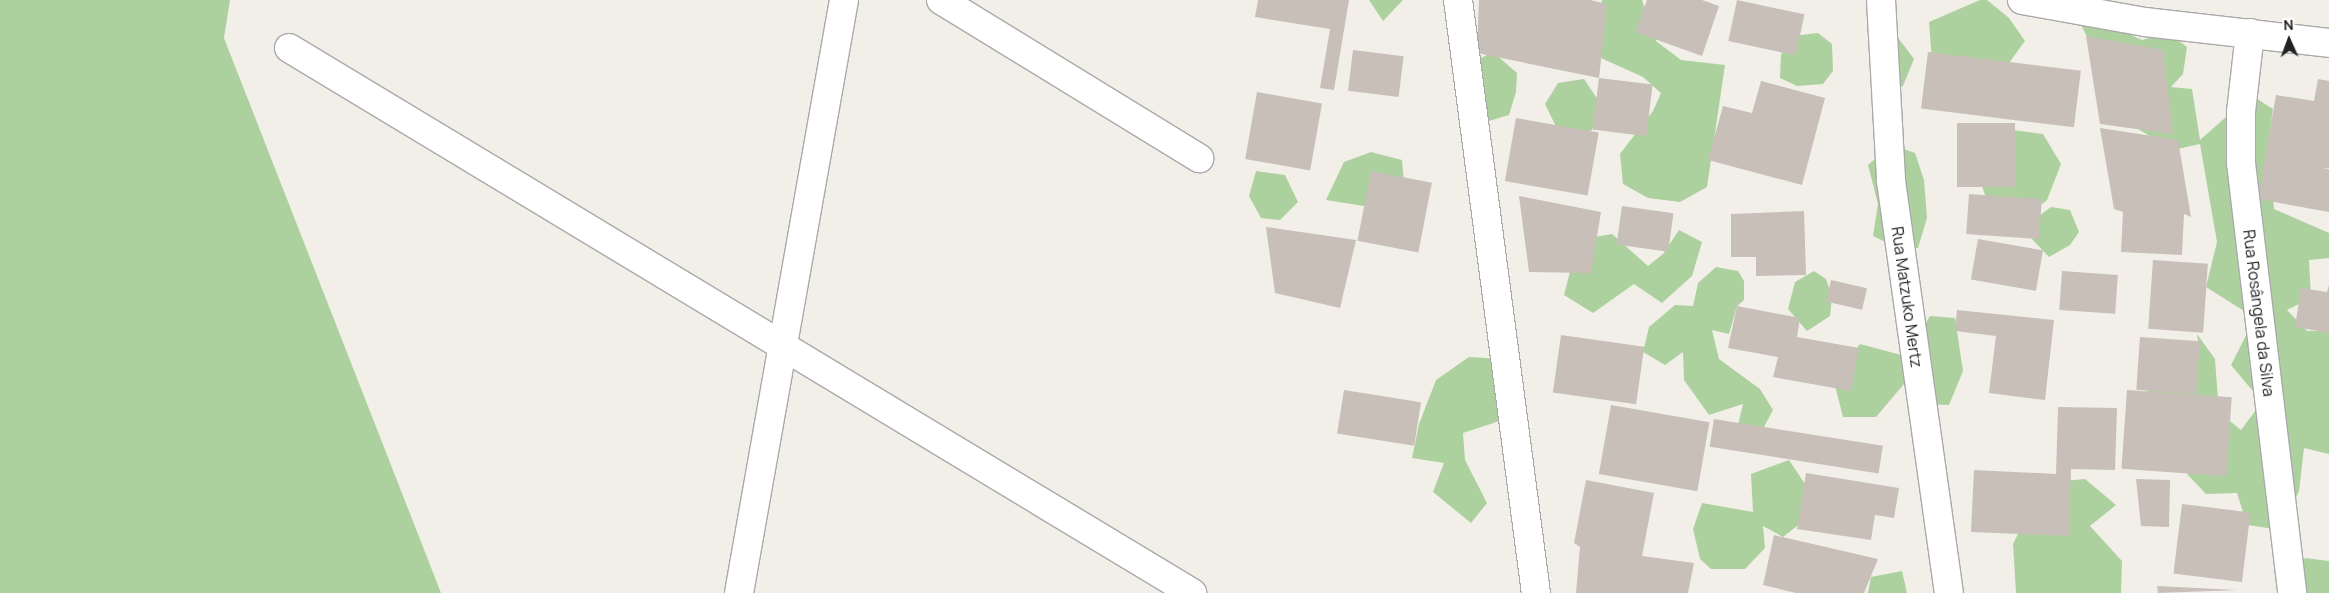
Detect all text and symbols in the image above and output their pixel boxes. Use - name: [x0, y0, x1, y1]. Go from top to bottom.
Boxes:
- north arrow: [2264, 15, 2314, 65]
- text: N: [2283, 15, 2294, 34]
- street label: Rua Matzuko Mertz: [1888, 225, 1926, 369]
- street label: Rua Rosângela da Silva: [2239, 228, 2279, 398]

